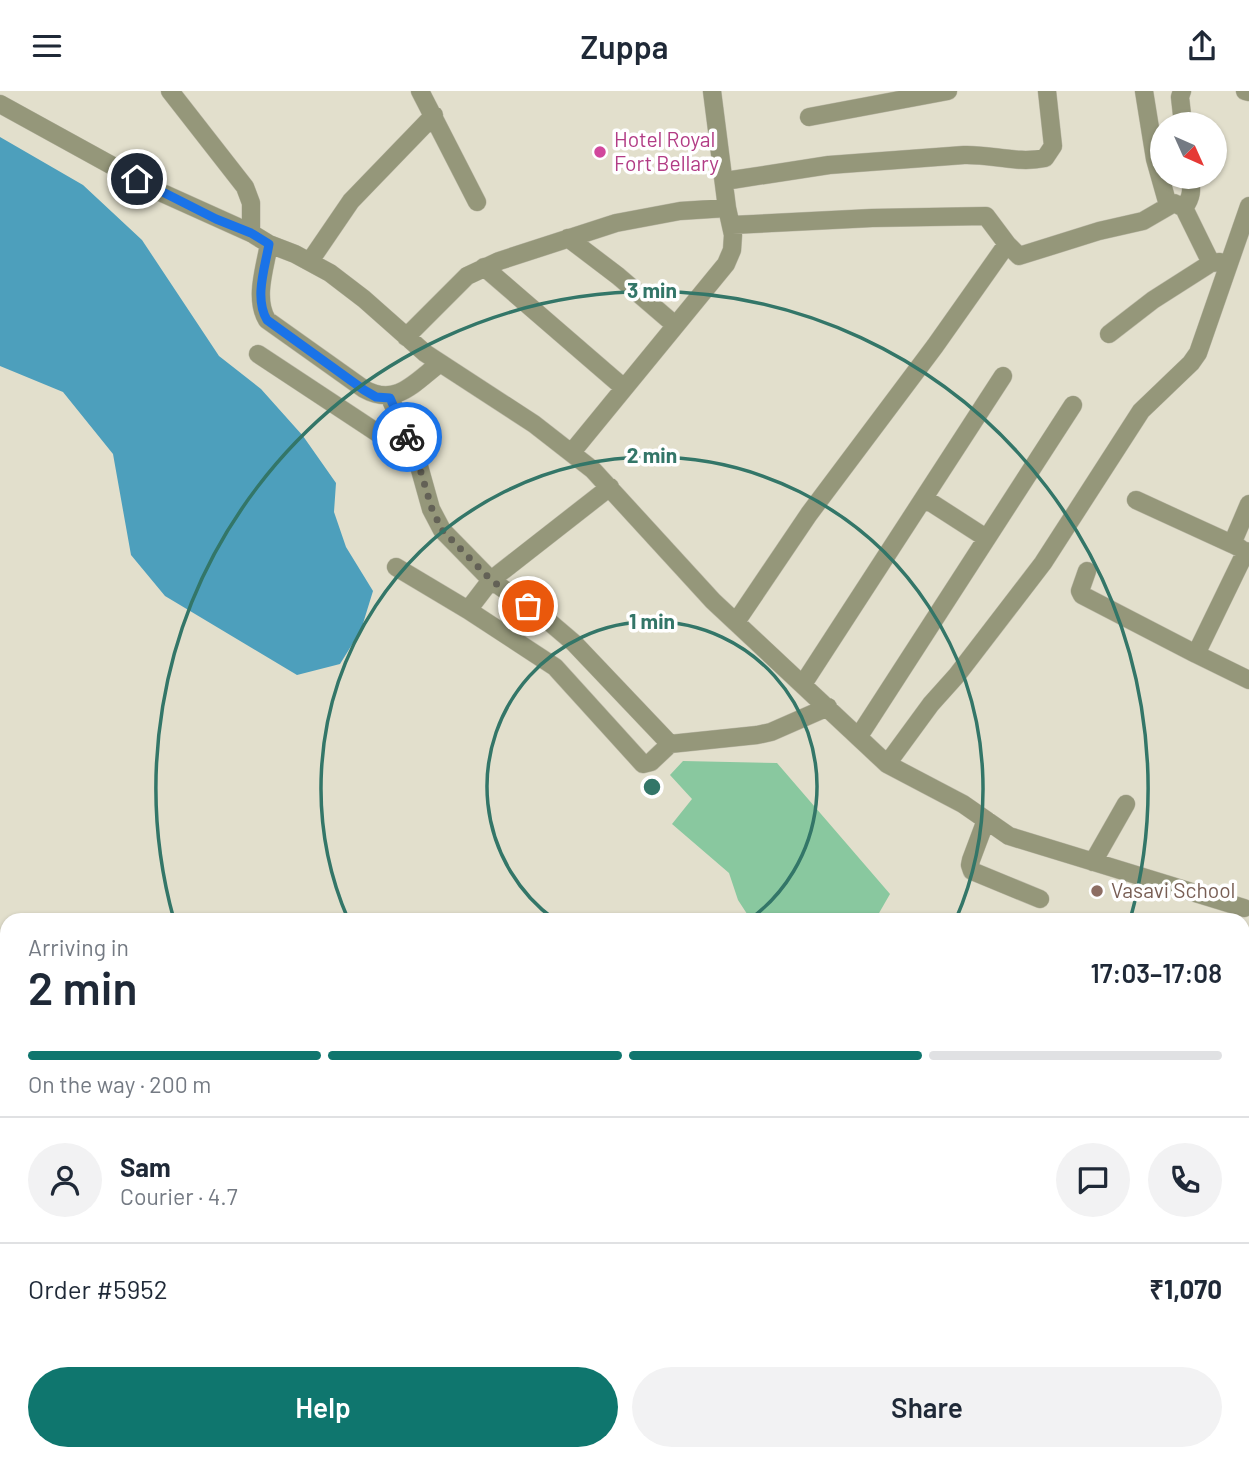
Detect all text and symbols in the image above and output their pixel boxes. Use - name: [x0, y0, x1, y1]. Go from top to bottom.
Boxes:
- icon: menu: [28, 27, 66, 65]
- text: Zuppa: [581, 27, 668, 65]
- icon: share: [1183, 27, 1221, 65]
- north arrow: [1150, 112, 1227, 189]
- map controls: [1150, 112, 1227, 189]
- place label: Hotel Royal Fort Bellary: [614, 126, 719, 175]
- marker: Hotel Royal Fort Bellary: [592, 144, 608, 160]
- pin: [107, 149, 167, 209]
- icon: home: [118, 160, 156, 198]
- text: 3 min: [627, 277, 677, 302]
- courier: [372, 402, 442, 472]
- icon: bike: [388, 418, 426, 456]
- text: 2 min: [627, 442, 677, 467]
- pin: [498, 576, 558, 636]
- icon: bag: [509, 587, 547, 625]
- text: 1 min: [629, 608, 675, 633]
- centre of rings: [640, 775, 664, 799]
- place label: Vasavi School: [1111, 877, 1235, 902]
- marker: Vasavi School: [1089, 883, 1105, 899]
- text: Arriving in: [28, 933, 129, 961]
- text: 17:03–17:08: [1090, 957, 1222, 988]
- text: 2 min: [28, 959, 137, 1014]
- text: On the way · 200 m: [28, 1070, 211, 1098]
- button: person: [28, 1143, 102, 1217]
- button: chat: [1056, 1143, 1130, 1217]
- button: phone: [1148, 1143, 1222, 1217]
- text: Sam: [120, 1151, 171, 1182]
- text: Courier · 4.7: [120, 1182, 238, 1210]
- text: Order #5952: [28, 1273, 168, 1304]
- text: ₹1,070: [1149, 1273, 1222, 1304]
- button: Help: [28, 1367, 618, 1447]
- button: Share: [632, 1367, 1222, 1447]

